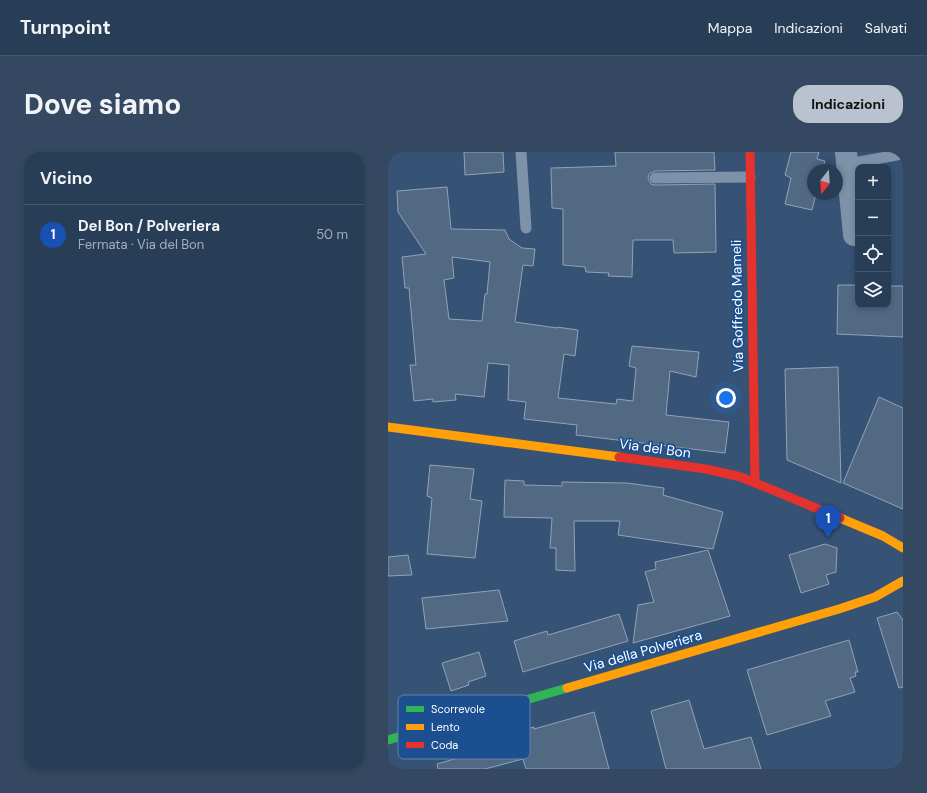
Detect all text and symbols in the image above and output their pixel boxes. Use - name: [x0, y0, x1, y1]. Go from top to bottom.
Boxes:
- text: Turnpoint: [20, 15, 111, 40]
- text: Mappa: [708, 19, 752, 37]
- text: Indicazioni: [774, 19, 843, 37]
- text: Salvati: [865, 19, 907, 37]
- button: Indicazioni: [793, 85, 903, 123]
- text: Dove siamo: [24, 86, 181, 123]
- north arrow: [807, 164, 843, 200]
- map controls: [855, 164, 891, 308]
- button: +: [855, 164, 891, 200]
- text: Vicino: [40, 167, 93, 189]
- button: −: [855, 200, 891, 236]
- text: Del Bon / Polveriera: [78, 216, 220, 236]
- text: 1: [51, 226, 55, 243]
- text: 50 m: [316, 226, 348, 243]
- text: Fermata · Via del Bon: [78, 236, 204, 253]
- button: locate: [855, 236, 891, 272]
- street label: Via Goffredo Mameli: [727, 240, 747, 372]
- button: layers: [855, 272, 891, 308]
- your location: [716, 388, 736, 408]
- street label: Via del Bon: [618, 434, 692, 462]
- pin: 1: [815, 505, 841, 538]
- street label: Via della Polveriera: [582, 626, 704, 676]
- legend: [398, 695, 530, 759]
- text: Scorrevole: [431, 702, 485, 716]
- text: Lento: [431, 720, 460, 734]
- text: Coda: [431, 738, 458, 752]

